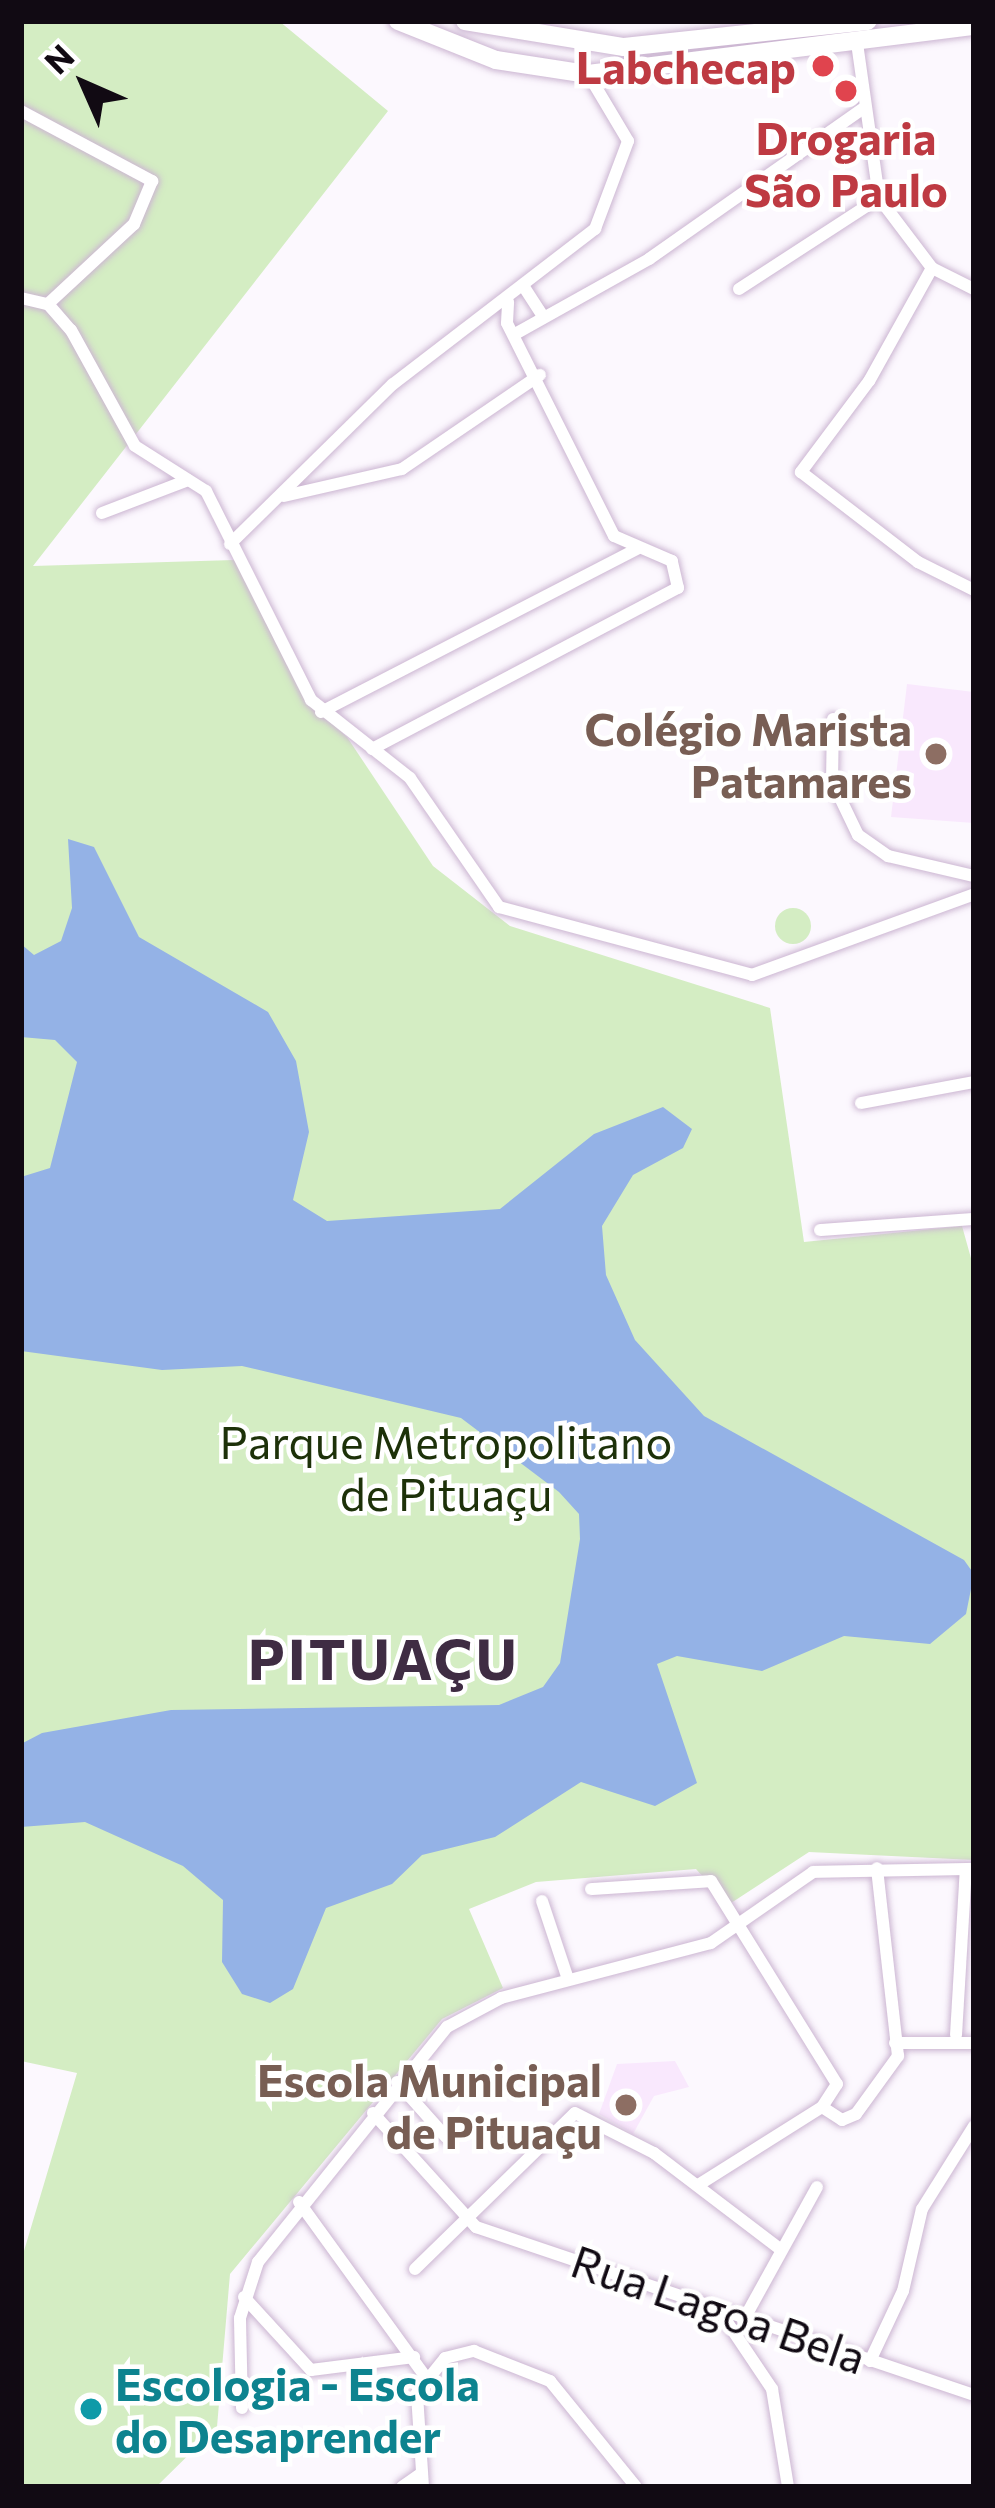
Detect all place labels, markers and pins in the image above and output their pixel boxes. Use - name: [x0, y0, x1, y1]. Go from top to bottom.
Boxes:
- place label: Labchecap: [576, 39, 796, 93]
- marker: Labchecap: [807, 50, 839, 82]
- marker: Drogaria São Paulo: [833, 78, 859, 104]
- place label: Drogaria São Paulo: [744, 110, 948, 216]
- place label: Colégio Marista Patamares: [584, 701, 912, 807]
- marker: Colégio Marista Patamares: [923, 741, 949, 767]
- place label: Escola Municipal de Pituaçu: [257, 2052, 602, 2158]
- marker: Escola Municipal de Pituaçu: [613, 2092, 639, 2118]
- place label: Escologia - Escola do Desaprender: [115, 2356, 480, 2462]
- marker: Escologia - Escola do Desaprender: [78, 2396, 104, 2422]

